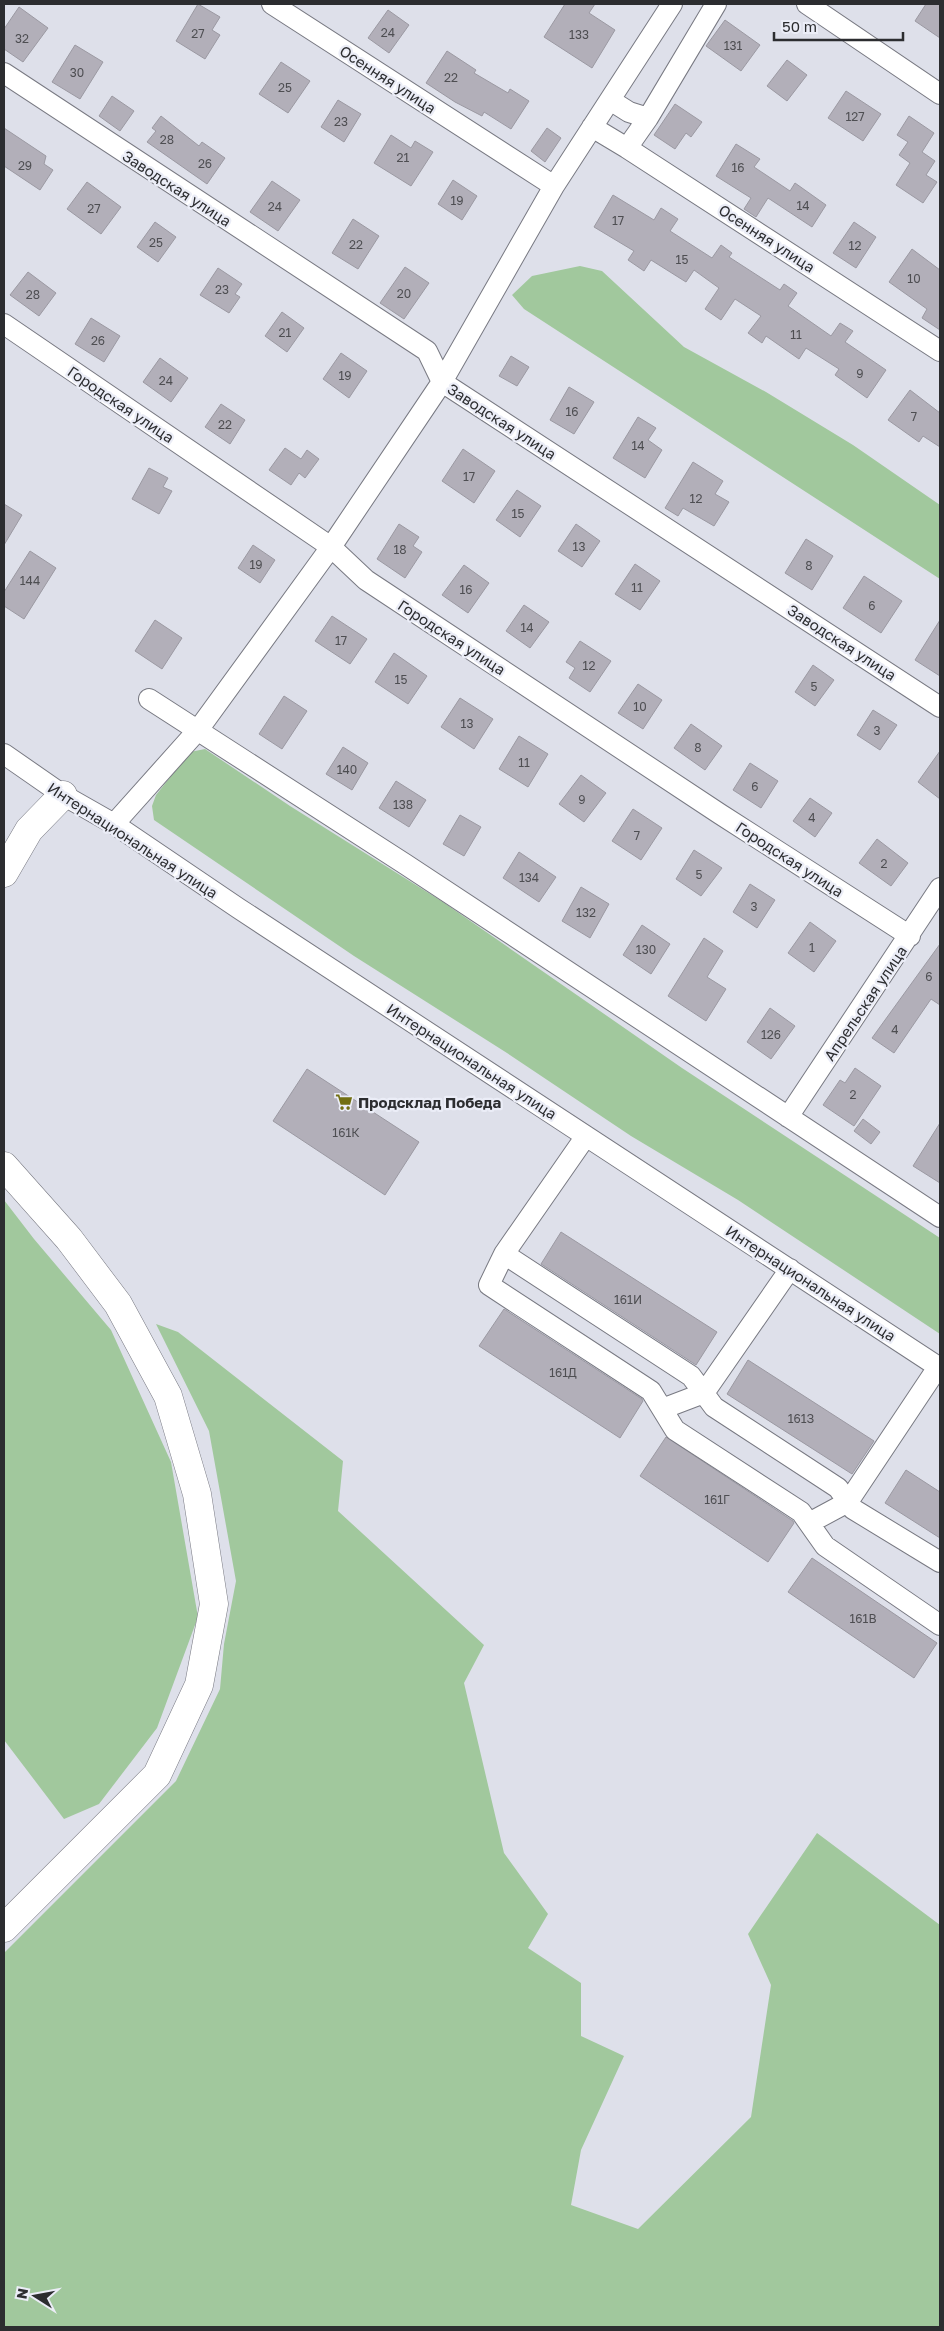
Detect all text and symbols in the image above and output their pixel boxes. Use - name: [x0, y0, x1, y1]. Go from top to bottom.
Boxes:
- scale bar: [774, 10, 903, 42]
- text: 50 m: [782, 17, 817, 35]
- house number: 24: [381, 25, 395, 40]
- house number: 27: [191, 26, 205, 41]
- house number: 133: [569, 27, 589, 42]
- house number: 32: [15, 31, 29, 46]
- house number: 131: [724, 38, 743, 53]
- street label: Осенняя улица: [337, 41, 439, 117]
- house number: 30: [70, 65, 84, 80]
- house number: 22: [444, 70, 458, 85]
- house number: 25: [278, 80, 292, 95]
- house number: 127: [845, 109, 865, 124]
- house number: 23: [334, 114, 348, 129]
- house number: 28: [160, 132, 174, 147]
- street label: Заводская улица: [119, 146, 235, 230]
- house number: 21: [397, 150, 410, 165]
- house number: 26: [198, 156, 212, 171]
- house number: 29: [18, 158, 32, 173]
- house number: 16: [731, 160, 745, 175]
- house number: 19: [450, 193, 464, 208]
- house number: 14: [796, 198, 810, 213]
- house number: 24: [268, 199, 282, 214]
- street label: Осенняя улица: [716, 200, 818, 276]
- house number: 27: [87, 201, 101, 216]
- house number: 17: [612, 213, 624, 228]
- house number: 25: [149, 235, 163, 250]
- house number: 22: [349, 237, 363, 252]
- house number: 12: [849, 238, 861, 253]
- house number: 15: [676, 252, 688, 267]
- house number: 10: [907, 271, 921, 286]
- house number: 23: [215, 282, 229, 297]
- house number: 20: [397, 286, 411, 301]
- house number: 28: [26, 287, 40, 302]
- house number: 21: [279, 325, 292, 340]
- house number: 11: [790, 327, 802, 342]
- house number: 26: [91, 333, 105, 348]
- street label: Городская улица: [64, 362, 178, 446]
- house number: 9: [856, 366, 864, 381]
- house number: 19: [338, 368, 352, 383]
- house number: 24: [159, 373, 173, 388]
- street label: Заводская улица: [444, 379, 560, 463]
- house number: 16: [565, 404, 579, 419]
- house number: 7: [911, 409, 917, 424]
- house number: 22: [218, 417, 232, 432]
- house number: 14: [631, 438, 645, 453]
- house number: 17: [463, 469, 475, 484]
- house number: 12: [690, 491, 702, 506]
- house number: 15: [512, 506, 524, 521]
- house number: 13: [573, 539, 585, 554]
- house number: 18: [393, 542, 407, 557]
- house number: 19: [249, 557, 263, 572]
- house number: 8: [805, 558, 813, 573]
- house number: 144: [20, 573, 40, 588]
- house number: 11: [631, 580, 643, 595]
- house number: 16: [459, 582, 473, 597]
- street label: Городская улица: [395, 596, 509, 678]
- house number: 6: [868, 598, 876, 613]
- street label: Заводская улица: [784, 600, 900, 684]
- house number: 14: [520, 620, 534, 635]
- house number: 17: [335, 633, 347, 648]
- house number: 12: [583, 658, 595, 673]
- house number: 15: [395, 672, 407, 687]
- house number: 5: [811, 679, 818, 694]
- house number: 10: [633, 699, 647, 714]
- house number: 13: [461, 716, 473, 731]
- house number: 3: [873, 723, 881, 738]
- house number: 8: [694, 740, 702, 755]
- house number: 11: [518, 755, 530, 770]
- house number: 140: [337, 762, 357, 777]
- street label: Интернациональная улица: [45, 778, 221, 902]
- house number: 6: [751, 779, 759, 794]
- house number: 9: [578, 792, 586, 807]
- house number: 138: [393, 797, 413, 812]
- house number: 4: [808, 810, 816, 825]
- street label: Городская улица: [733, 818, 847, 900]
- house number: 7: [634, 828, 640, 843]
- house number: 2: [881, 856, 888, 871]
- house number: 5: [696, 867, 703, 882]
- house number: 134: [519, 870, 539, 885]
- house number: 3: [750, 899, 758, 914]
- house number: 132: [576, 905, 596, 920]
- house number: 1: [809, 940, 815, 955]
- house number: 130: [636, 942, 656, 957]
- street label: Апрельская улица: [820, 942, 910, 1064]
- house number: 6: [925, 969, 933, 984]
- street label: Интернациональная улица: [384, 999, 560, 1123]
- house number: 4: [891, 1022, 899, 1037]
- house number: 126: [761, 1027, 781, 1042]
- house number: 2: [850, 1087, 857, 1102]
- supermarket icon: Продсклад Победа: [334, 1092, 354, 1112]
- place label: Продсклад Победа: [358, 1093, 502, 1111]
- house number: 161К: [332, 1125, 360, 1140]
- street label: Интернациональная улица: [723, 1221, 899, 1345]
- house number: 161И: [614, 1292, 642, 1307]
- house number: 161Д: [549, 1365, 577, 1380]
- house number: 161З: [788, 1411, 815, 1426]
- house number: 161Г: [704, 1492, 730, 1507]
- house number: 161В: [850, 1611, 876, 1626]
- north arrow: [10, 2271, 60, 2321]
- text: N: [12, 2287, 31, 2300]

